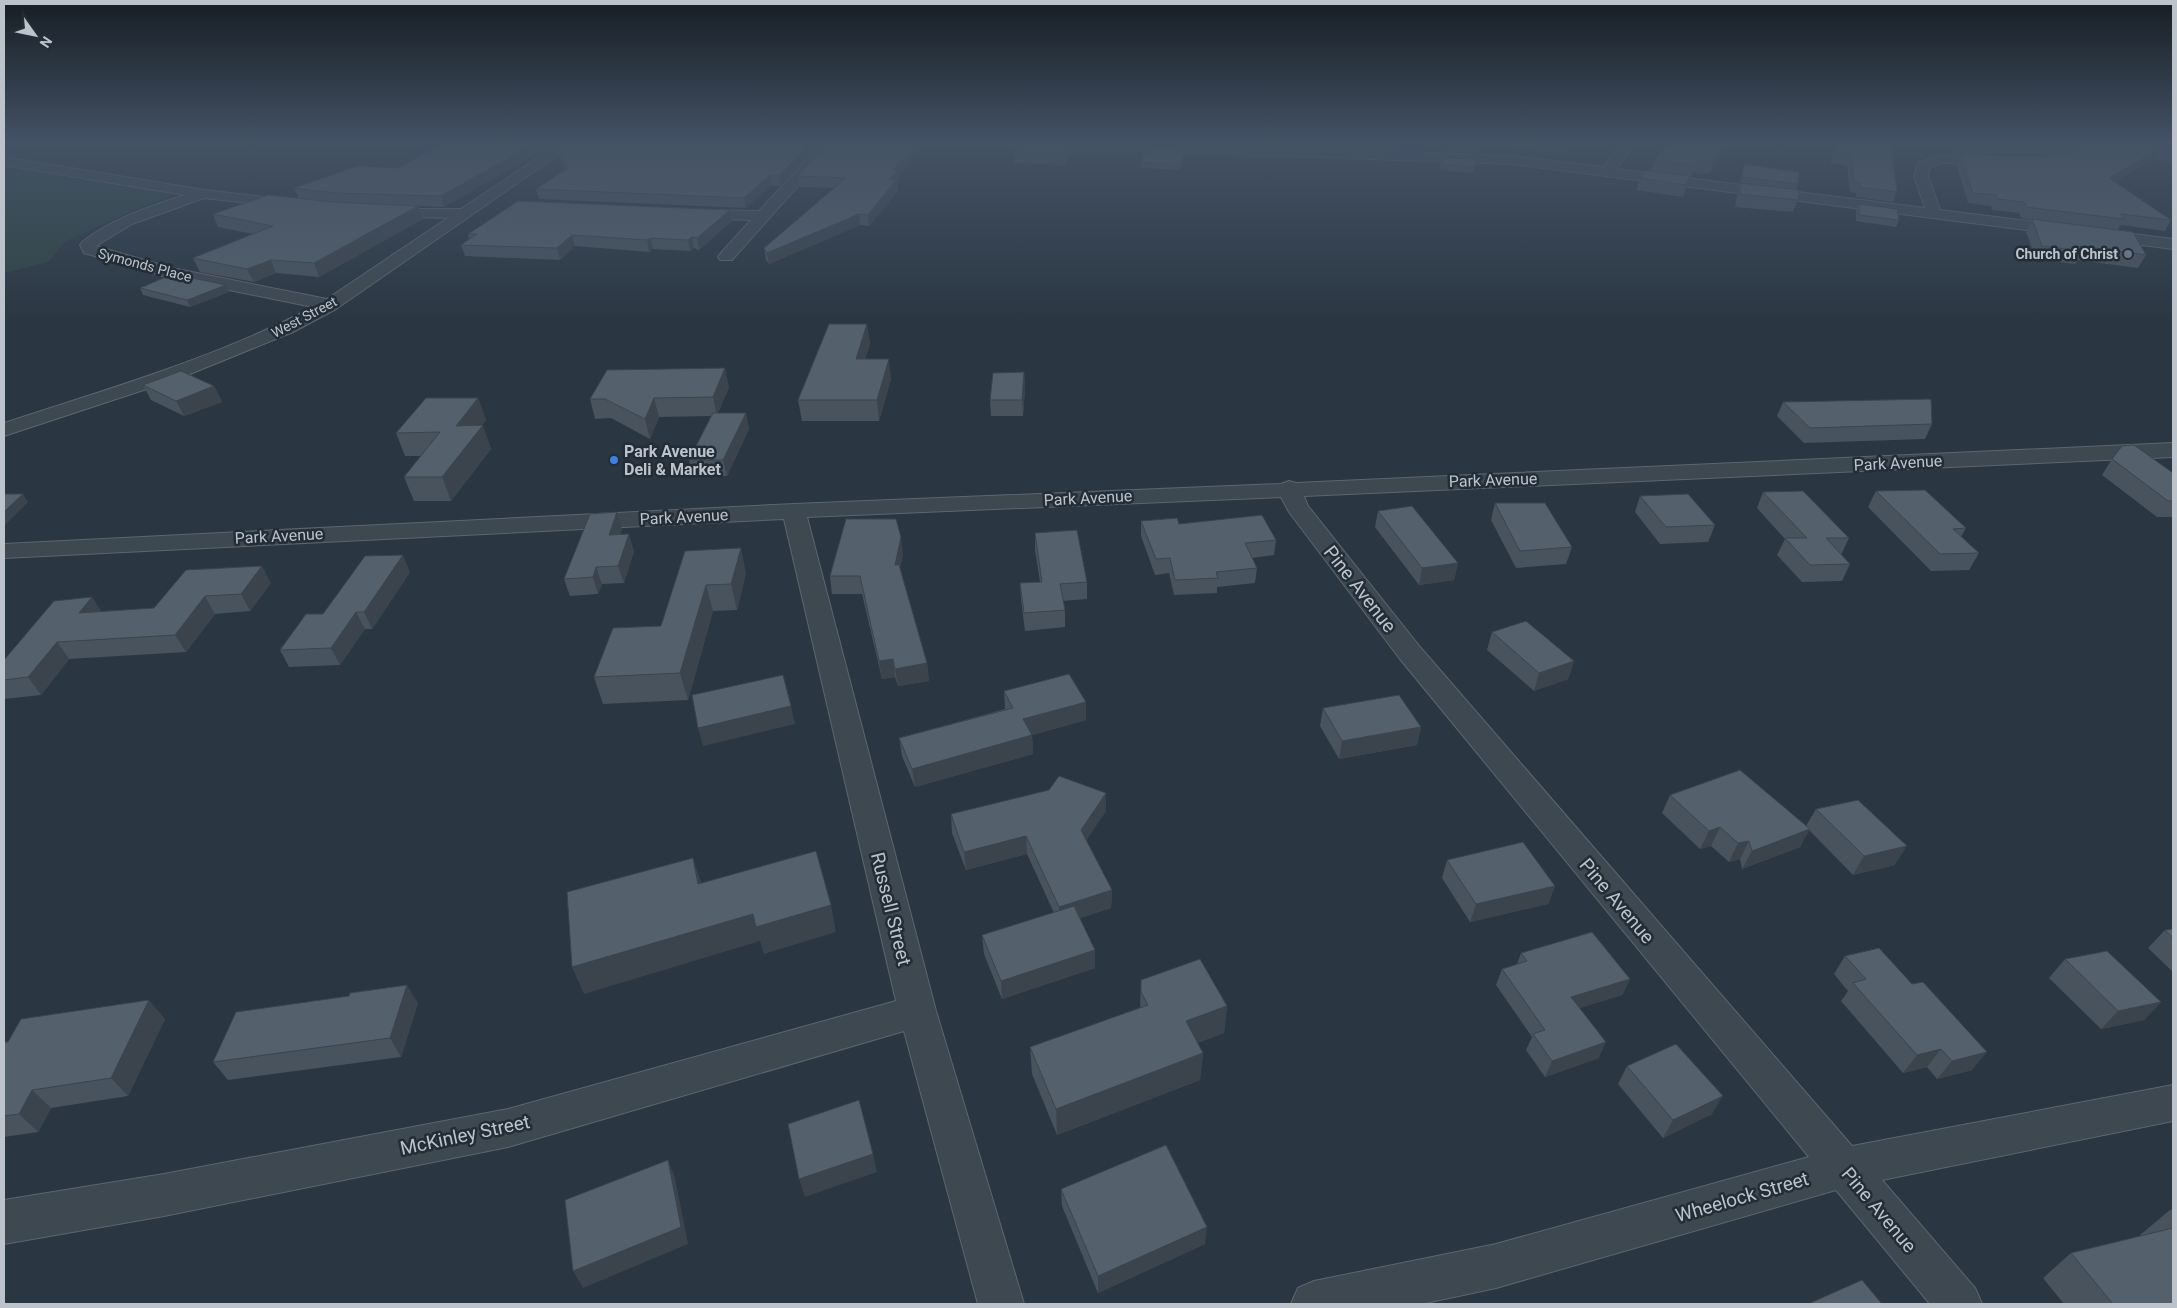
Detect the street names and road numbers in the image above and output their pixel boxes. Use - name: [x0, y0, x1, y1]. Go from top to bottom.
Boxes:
- street label: Symonds Place: [96, 245, 194, 285]
- street label: West Street: [269, 293, 340, 341]
- street label: Park Avenue: [1853, 451, 1943, 475]
- street label: Park Avenue: [1448, 469, 1538, 491]
- street label: Park Avenue: [1043, 486, 1133, 510]
- street label: Park Avenue: [639, 505, 729, 529]
- street label: Park Avenue: [234, 524, 324, 548]
- street label: Pine Avenue: [1319, 541, 1401, 637]
- street label: Russell Street: [866, 850, 916, 968]
- street label: Pine Avenue: [1575, 854, 1659, 948]
- street label: McKinley Street: [398, 1110, 532, 1160]
- street label: Pine Avenue: [1837, 1163, 1921, 1257]
- street label: Wheelock Street: [1673, 1167, 1811, 1227]

